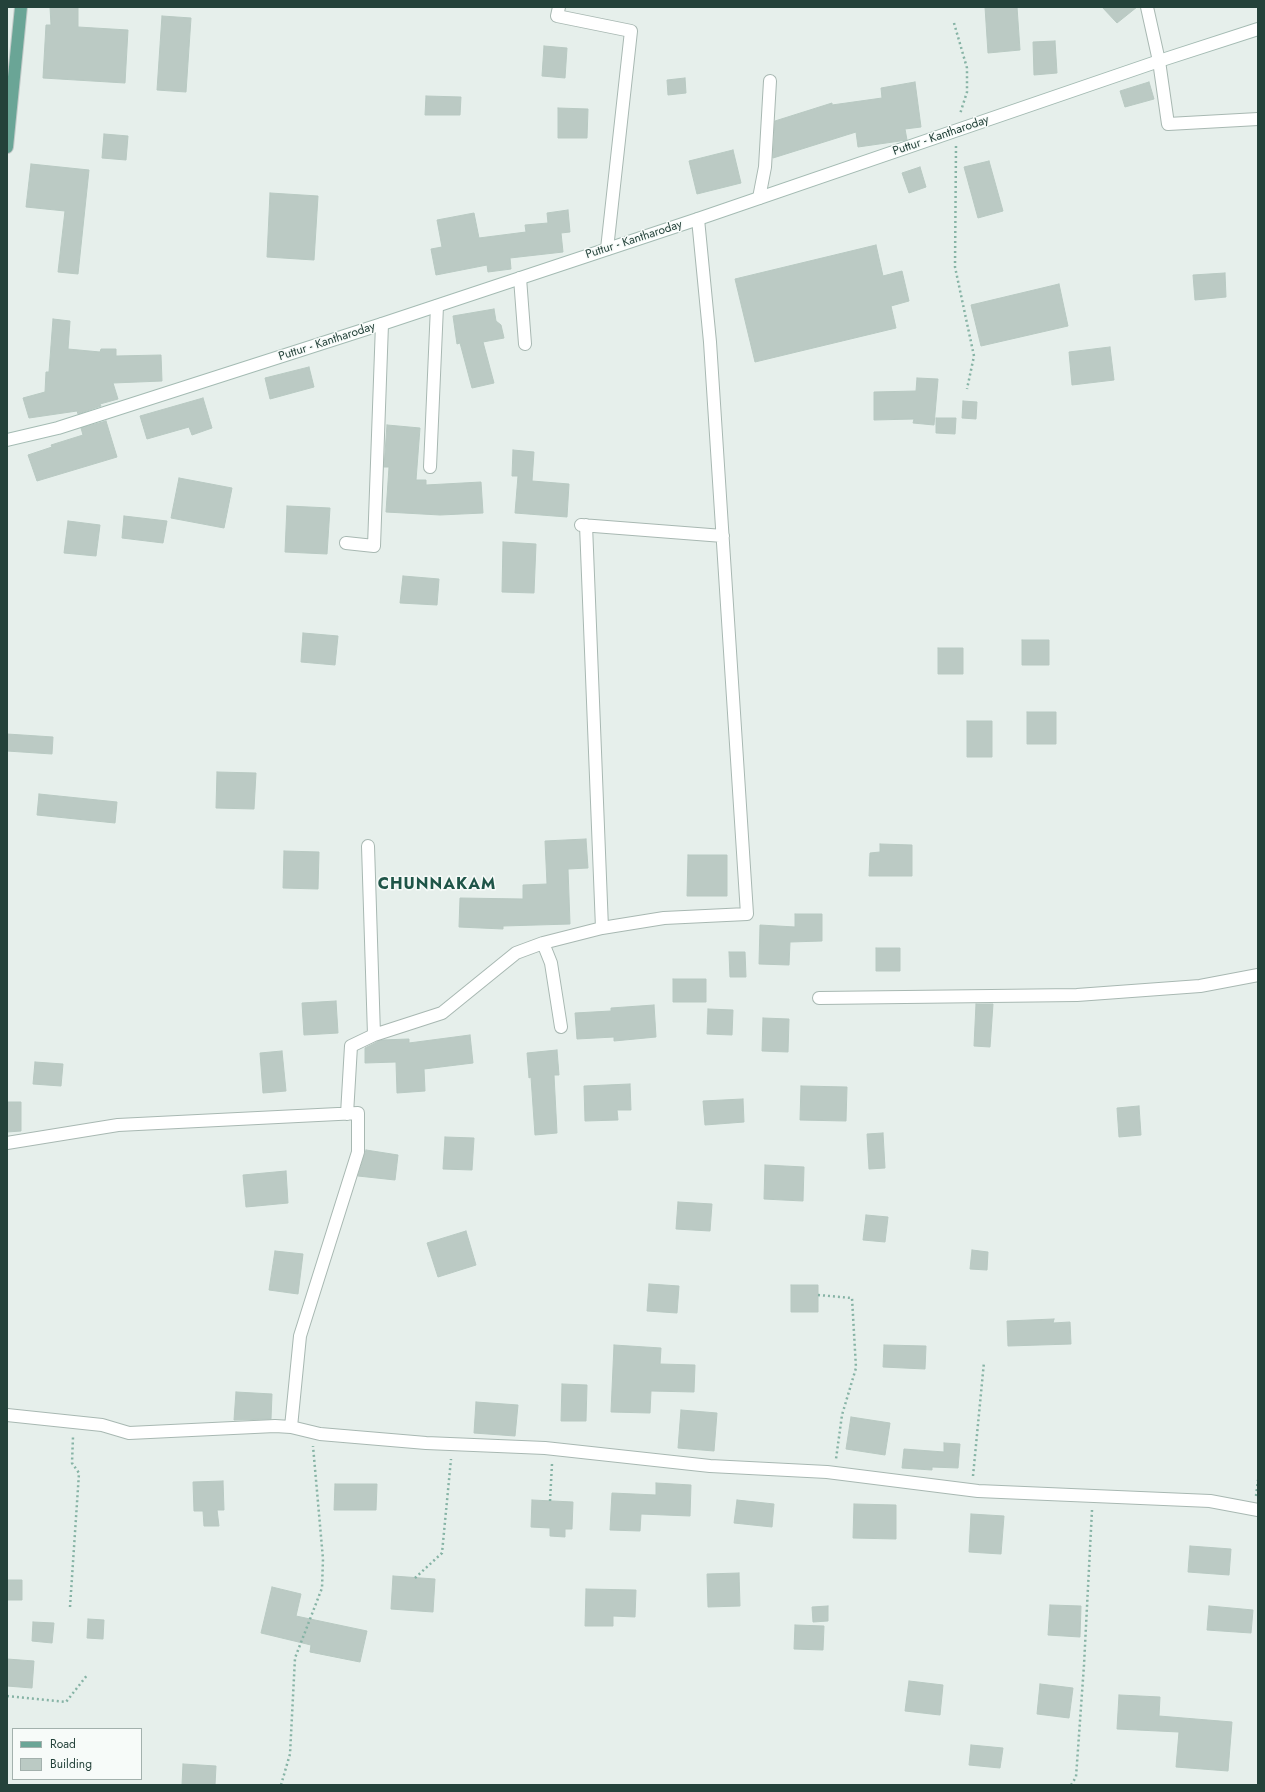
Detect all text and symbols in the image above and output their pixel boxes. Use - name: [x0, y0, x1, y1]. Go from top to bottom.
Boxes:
- street label: Puttur - Kantharoday: [891, 113, 991, 159]
- street label: Puttur - Kantharoday: [584, 218, 684, 262]
- street label: Puttur - Kantharoday: [277, 320, 377, 364]
- district label: CHUNNAKAM: [378, 875, 496, 895]
- legend: [12, 1728, 142, 1780]
- text: Road: [50, 1735, 76, 1753]
- text: Building: [50, 1755, 92, 1773]

